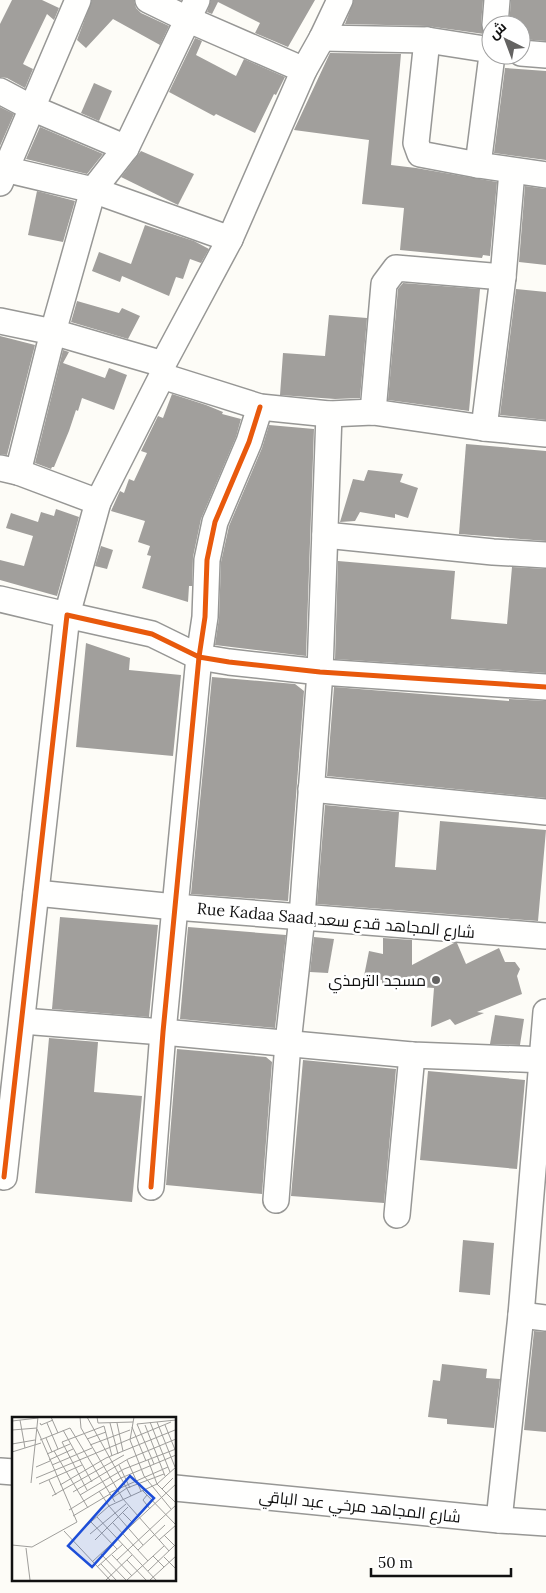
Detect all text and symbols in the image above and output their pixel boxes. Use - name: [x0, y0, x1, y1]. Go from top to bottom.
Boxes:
- north arrow: [481, 15, 531, 65]
- text: ش: [485, 18, 510, 43]
- street label: Rue Kadaa Saad,شارع المجاهد قدع سعد: [196, 898, 476, 944]
- place label: مسجد الترمذي: [328, 970, 426, 994]
- marker: مسجد الترمذي: [430, 974, 442, 986]
- inset map: [12, 1417, 176, 1580]
- street label: شارع المجاهد مرخي عبد الباقي: [258, 1485, 462, 1531]
- scale bar: [371, 1546, 511, 1578]
- text: 50 m: [378, 1553, 413, 1572]

